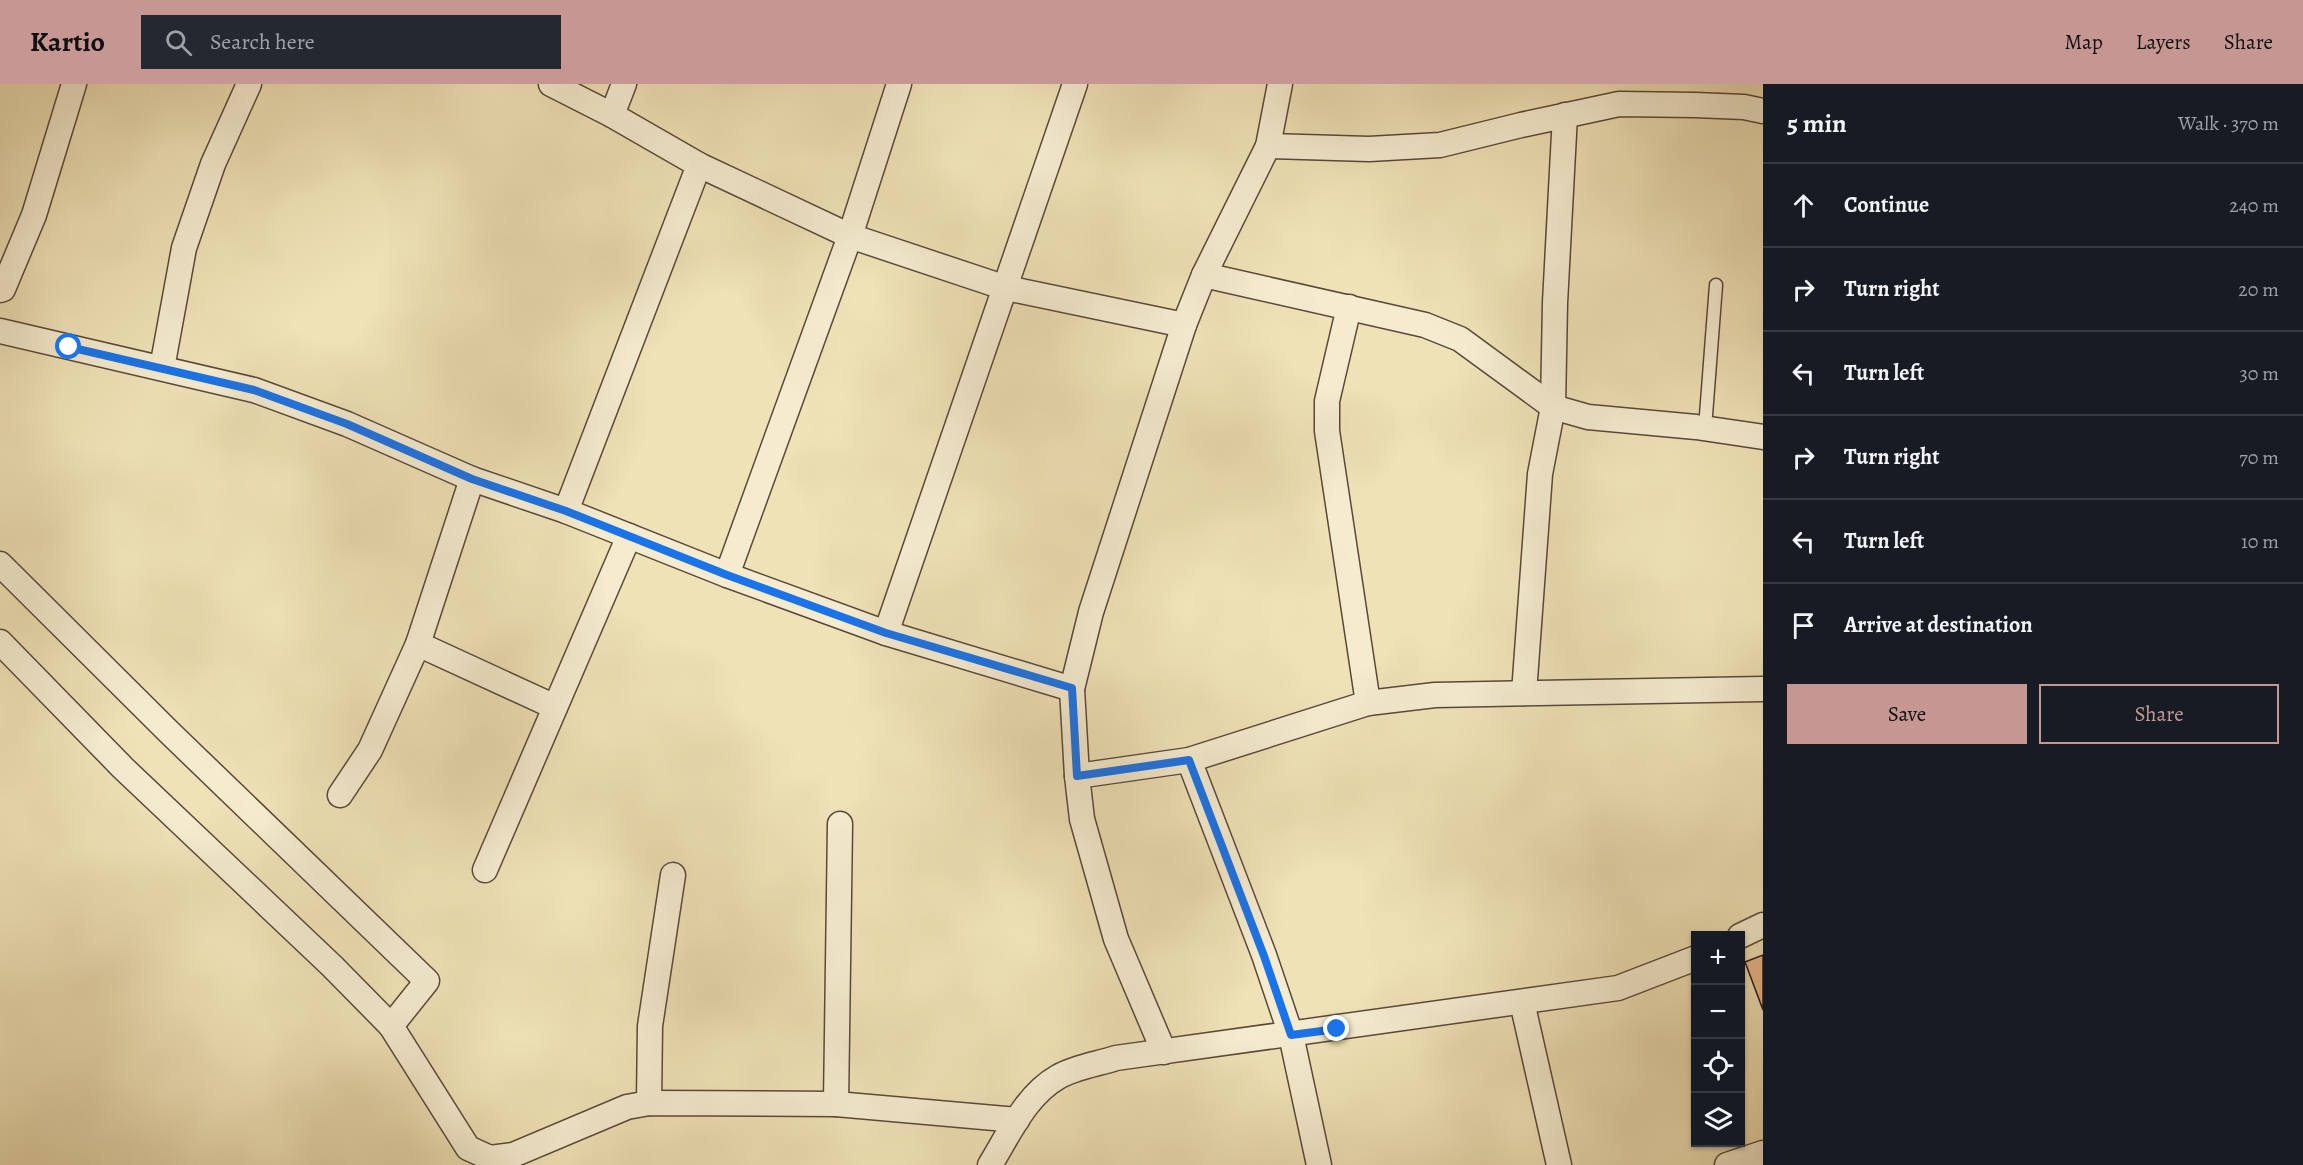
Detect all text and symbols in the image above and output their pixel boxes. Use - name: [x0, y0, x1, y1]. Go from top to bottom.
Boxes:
- search box: [141, 15, 561, 69]
- text: Kartio: [30, 23, 105, 61]
- icon: search: [162, 26, 195, 59]
- text: Search here: [210, 27, 315, 57]
- text: Map: [2064, 28, 2103, 56]
- text: Layers: [2136, 28, 2191, 56]
- text: Share: [2224, 28, 2273, 56]
- text: 5 min: [1787, 106, 1847, 141]
- text: Walk · 370 m: [2178, 110, 2279, 137]
- icon: ahead: [1787, 189, 1820, 222]
- text: Continue: [1844, 190, 1929, 220]
- text: 240 m: [2229, 192, 2279, 219]
- icon: right: [1787, 273, 1820, 306]
- text: Turn right: [1844, 274, 1940, 304]
- text: 20 m: [2238, 276, 2279, 303]
- route start: [55, 333, 81, 359]
- icon: left: [1787, 357, 1820, 390]
- text: Turn left: [1844, 358, 1924, 388]
- text: 30 m: [2239, 360, 2279, 387]
- icon: right: [1787, 441, 1820, 474]
- text: Turn right: [1844, 442, 1940, 472]
- text: 70 m: [2239, 444, 2279, 471]
- icon: left: [1787, 525, 1820, 558]
- text: Turn left: [1844, 526, 1924, 556]
- text: 10 m: [2241, 528, 2279, 555]
- icon: arrive: [1787, 609, 1820, 642]
- text: Arrive at destination: [1844, 610, 2033, 640]
- button: Save: [1787, 684, 2027, 744]
- button: Share: [2039, 684, 2279, 744]
- map controls: [1691, 931, 1745, 1147]
- button: +: [1691, 931, 1745, 985]
- button: −: [1691, 985, 1745, 1039]
- route end: [1323, 1015, 1349, 1041]
- button: locate: [1691, 1039, 1745, 1093]
- button: layers: [1691, 1093, 1745, 1147]

